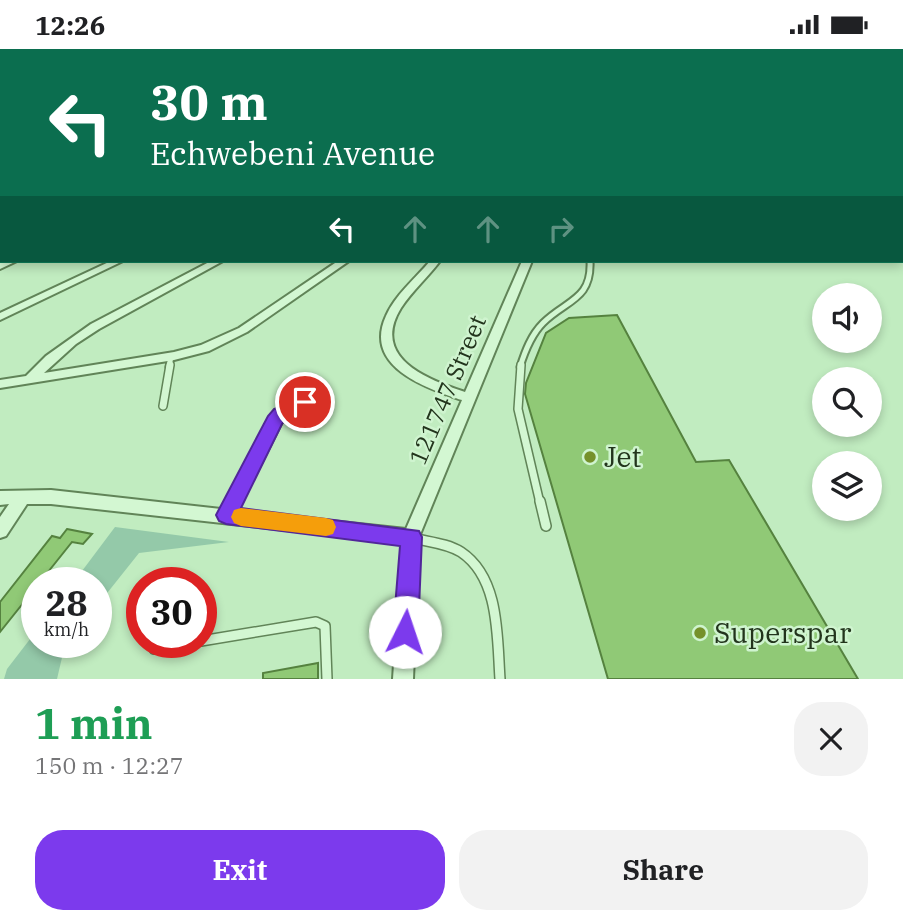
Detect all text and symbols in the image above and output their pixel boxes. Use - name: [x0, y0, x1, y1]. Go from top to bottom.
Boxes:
- text: 12:26: [35, 8, 105, 42]
- text: 30 m: [150, 70, 268, 133]
- icon: left: [35, 77, 126, 168]
- text: Echwebeni Avenue: [150, 132, 435, 174]
- icon: left: [323, 210, 361, 248]
- icon: ahead: [396, 210, 434, 248]
- icon: ahead: [469, 210, 507, 248]
- icon: right: [542, 210, 580, 248]
- map controls: [812, 283, 882, 521]
- button: sound: [812, 283, 882, 353]
- street label: 121747 Street: [401, 310, 493, 469]
- button: search: [812, 367, 882, 437]
- pin: [275, 372, 335, 432]
- icon: arrive: [286, 383, 324, 421]
- place label: Jet: [604, 438, 642, 475]
- marker: Jet: [582, 449, 598, 465]
- button: layers: [812, 451, 882, 521]
- speed limit sign: 30: [126, 567, 217, 658]
- text: 28: [45, 580, 88, 626]
- position arrow: [368, 595, 442, 669]
- place label: Superspar: [714, 614, 852, 651]
- text: km/h: [44, 618, 89, 641]
- marker: Superspar: [692, 625, 708, 641]
- text: 1 min: [35, 696, 153, 751]
- button: close: [794, 702, 868, 776]
- text: 150 m · 12:27: [35, 750, 184, 780]
- button: Exit: [35, 830, 445, 910]
- button: Share: [459, 830, 868, 910]

